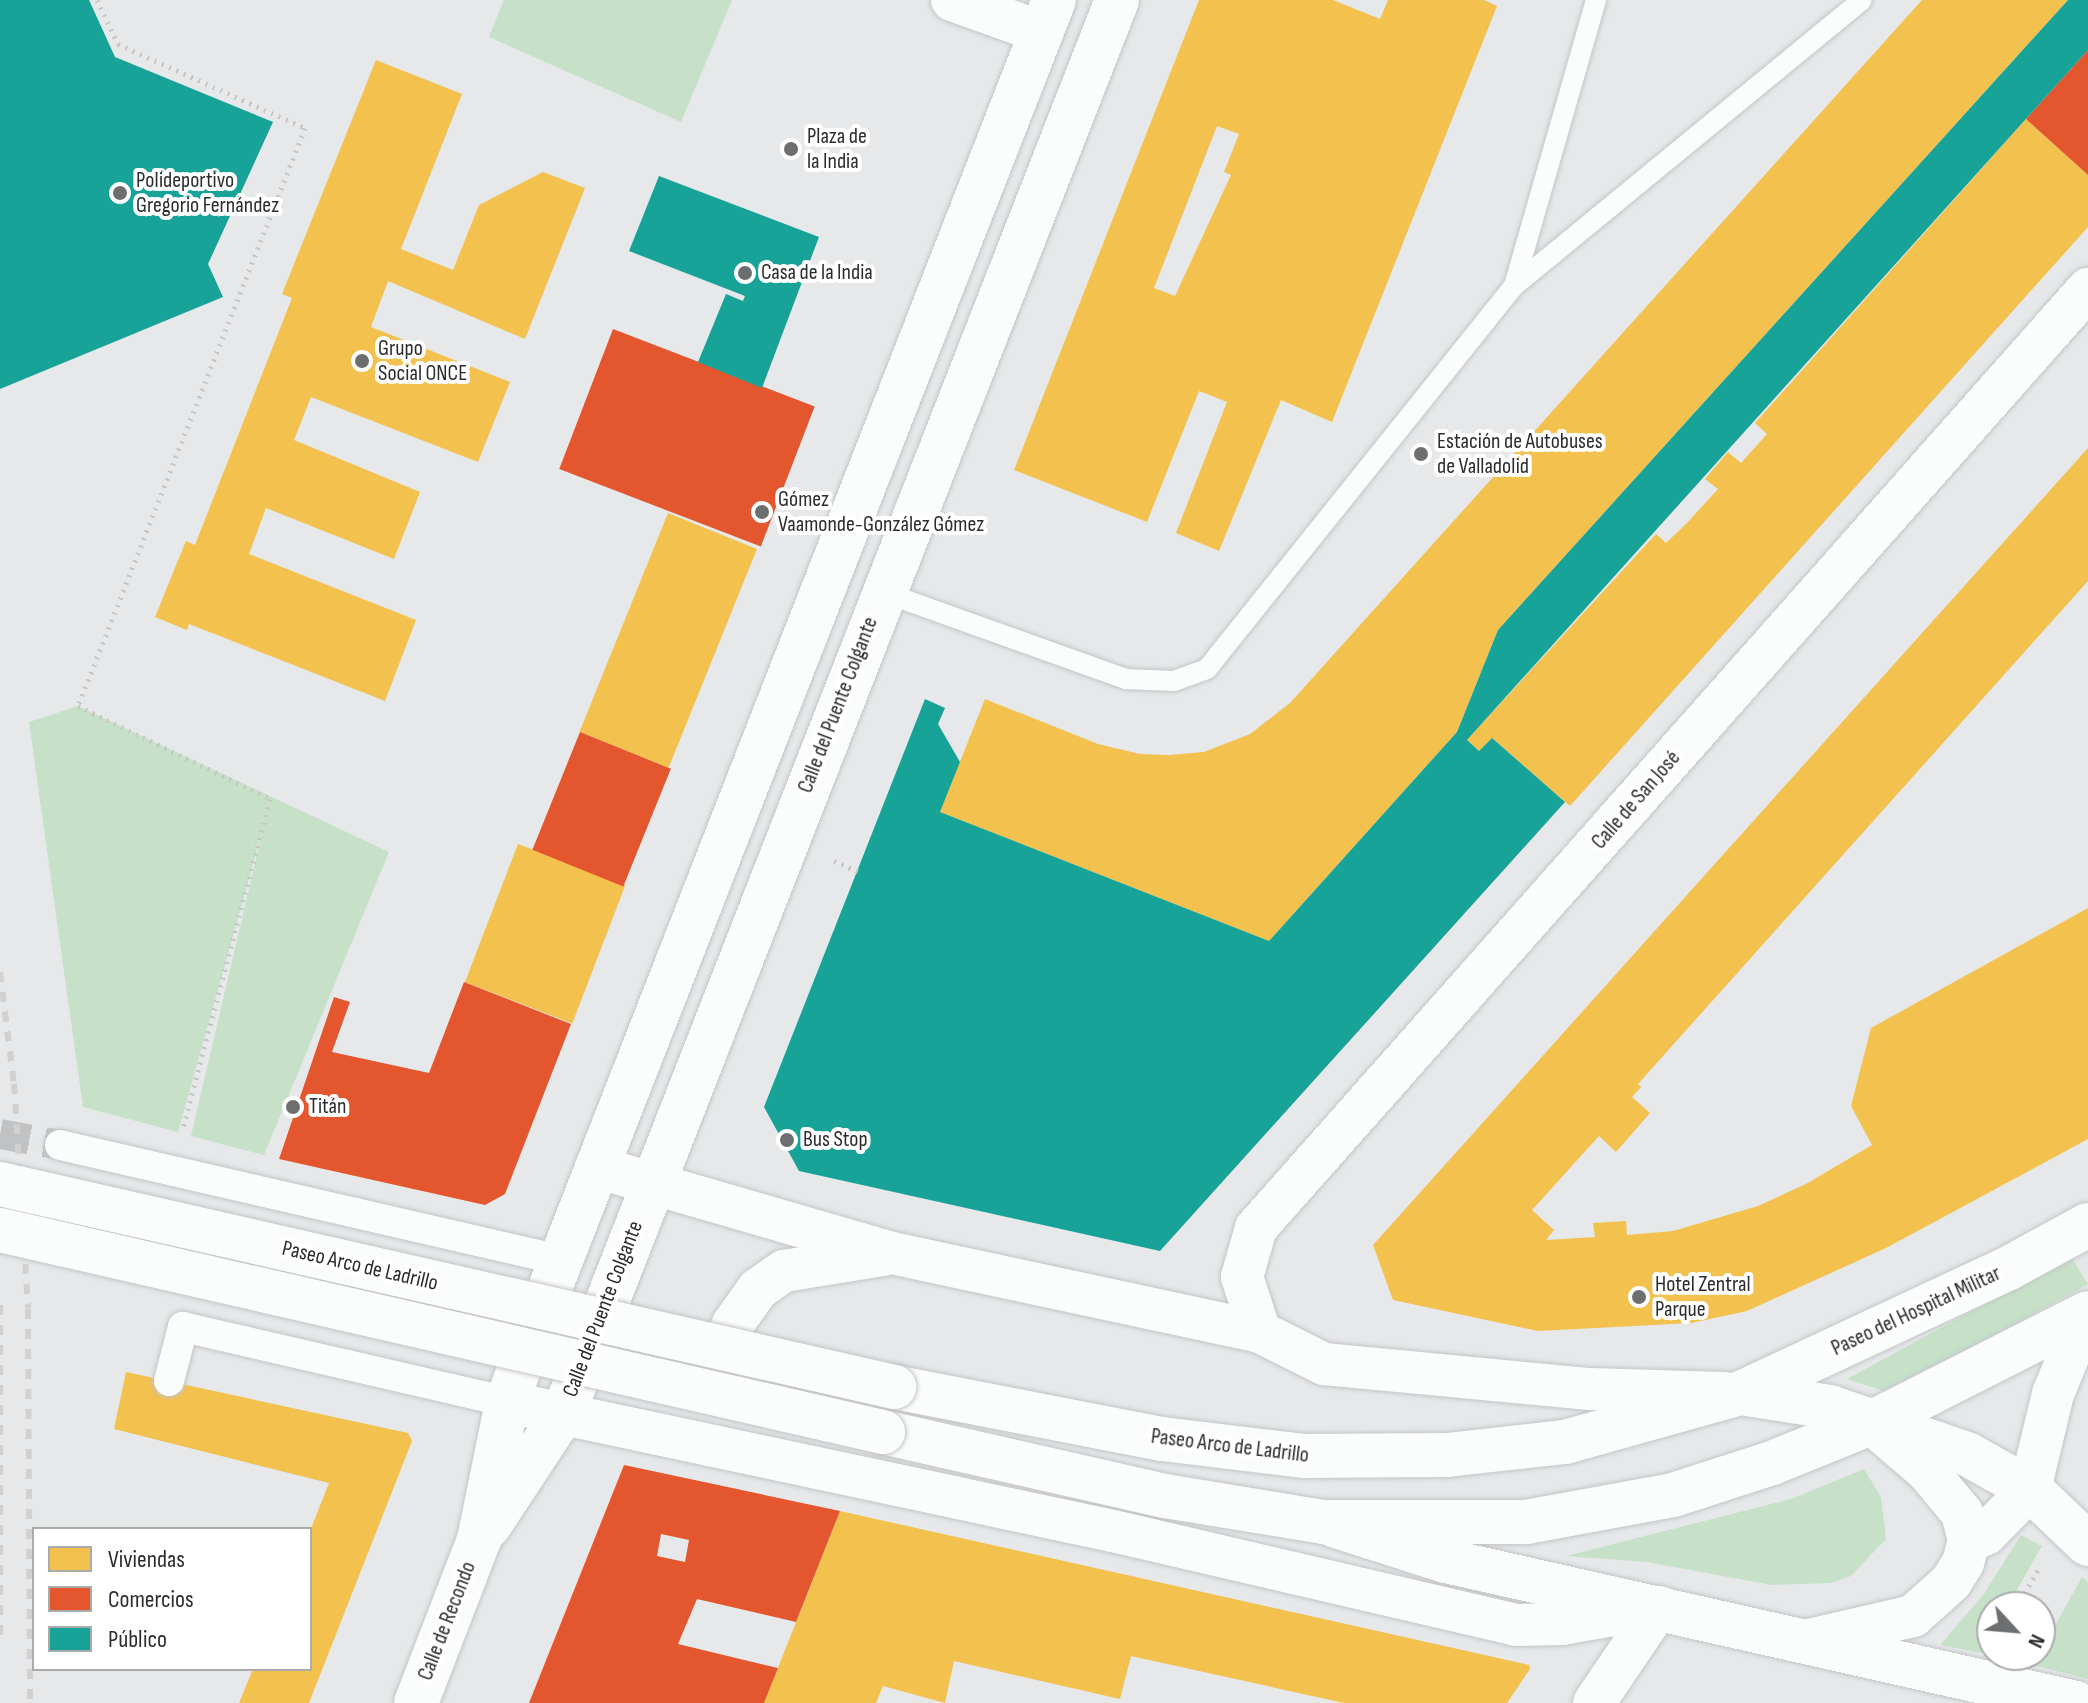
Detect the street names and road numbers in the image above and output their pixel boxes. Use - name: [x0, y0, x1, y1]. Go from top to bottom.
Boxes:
- street label: Calle del Puente Colgante: [792, 613, 884, 797]
- street label: Calle de San José: [1586, 745, 1686, 855]
- street label: Calle del Puente Colgante: [557, 1217, 649, 1401]
- street label: Paseo Arco de Ladrillo: [280, 1235, 440, 1297]
- street label: Paseo del Hospital Militar: [1827, 1260, 2005, 1362]
- street label: Paseo Arco de Ladrillo: [1149, 1423, 1311, 1469]
- street label: Calle de Recondo: [412, 1558, 482, 1684]

